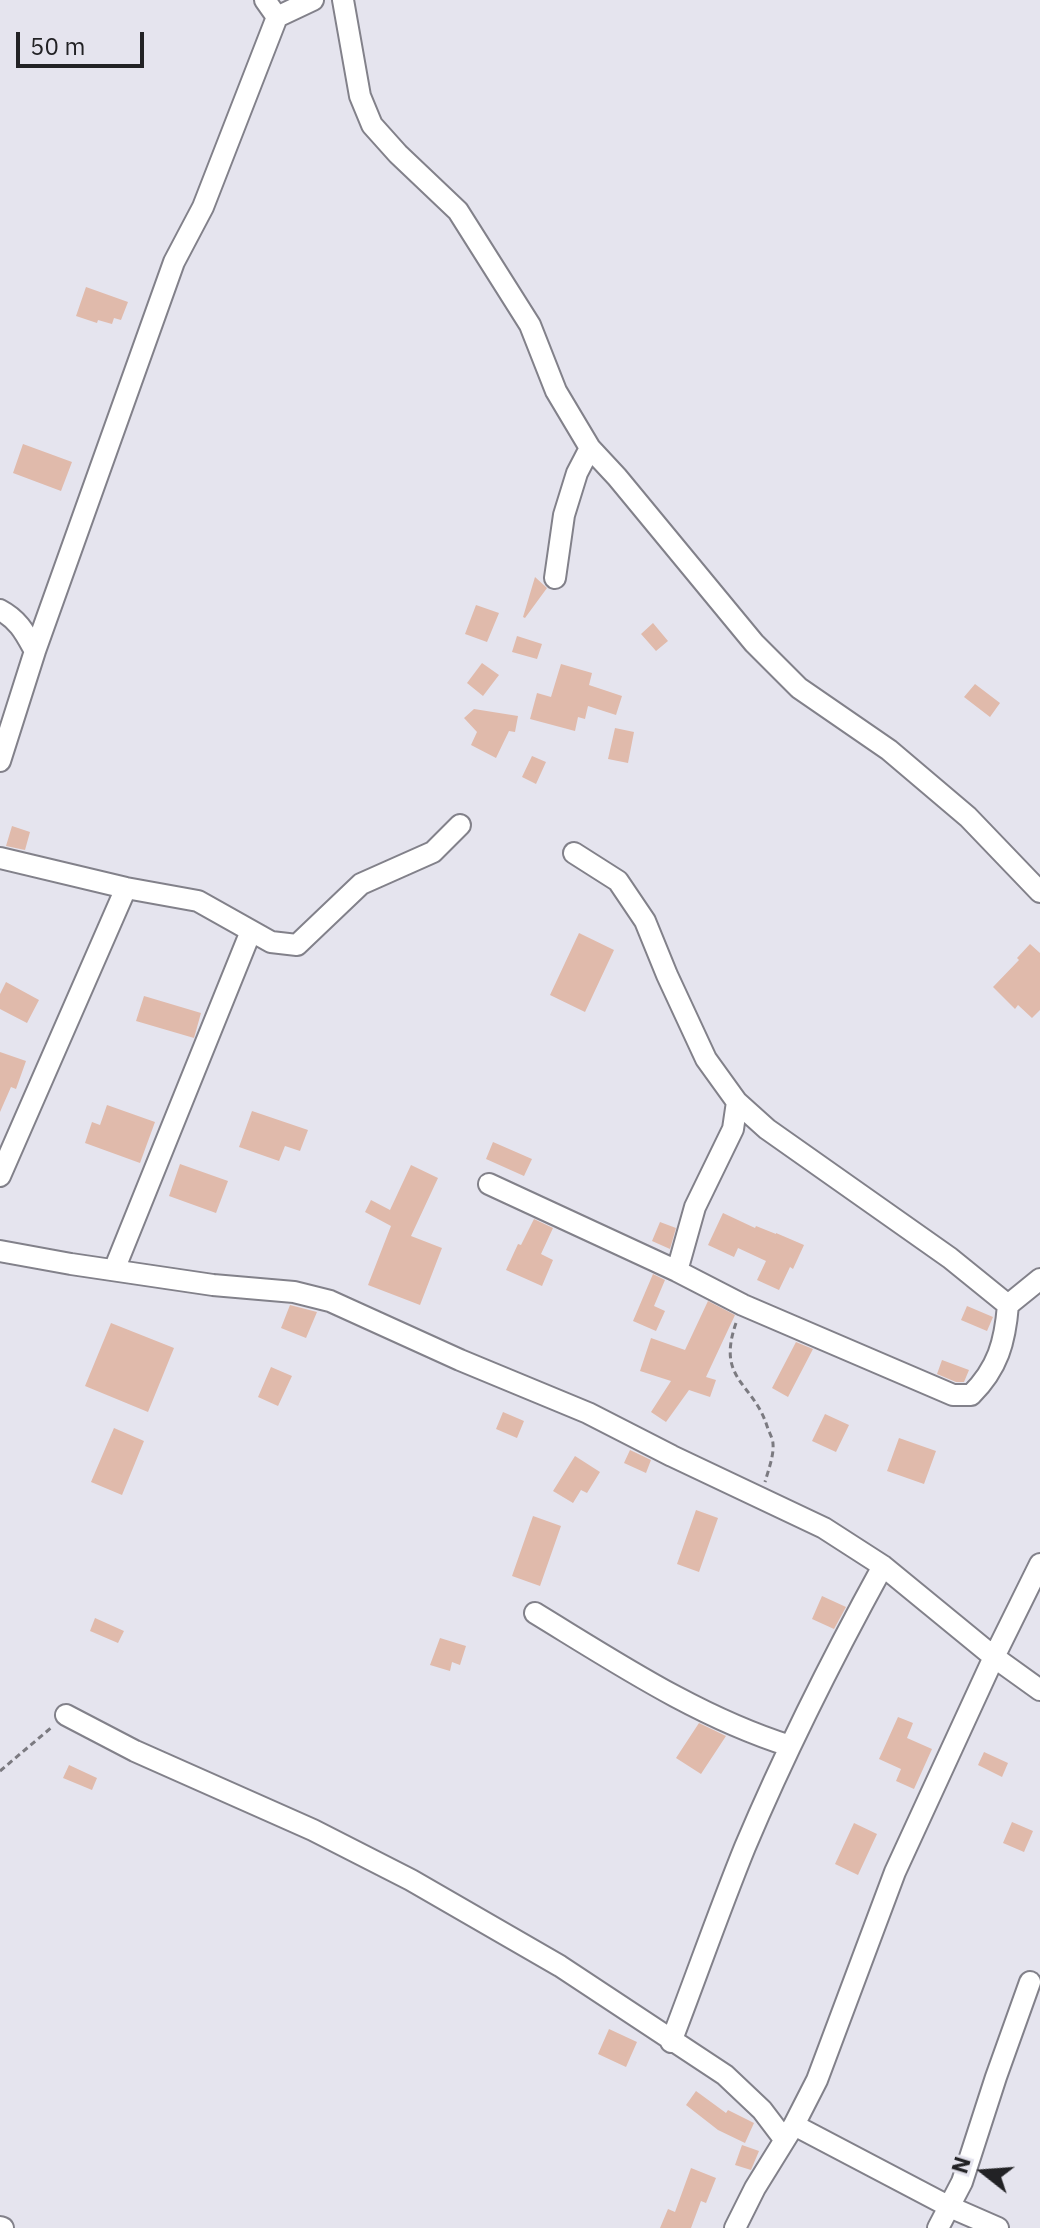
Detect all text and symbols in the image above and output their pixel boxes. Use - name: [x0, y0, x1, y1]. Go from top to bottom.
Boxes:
- scale bar: [20, 16, 148, 66]
- text: 50 m: [30, 30, 85, 62]
- north arrow: [944, 2132, 1024, 2212]
- text: N: [944, 2153, 977, 2177]

